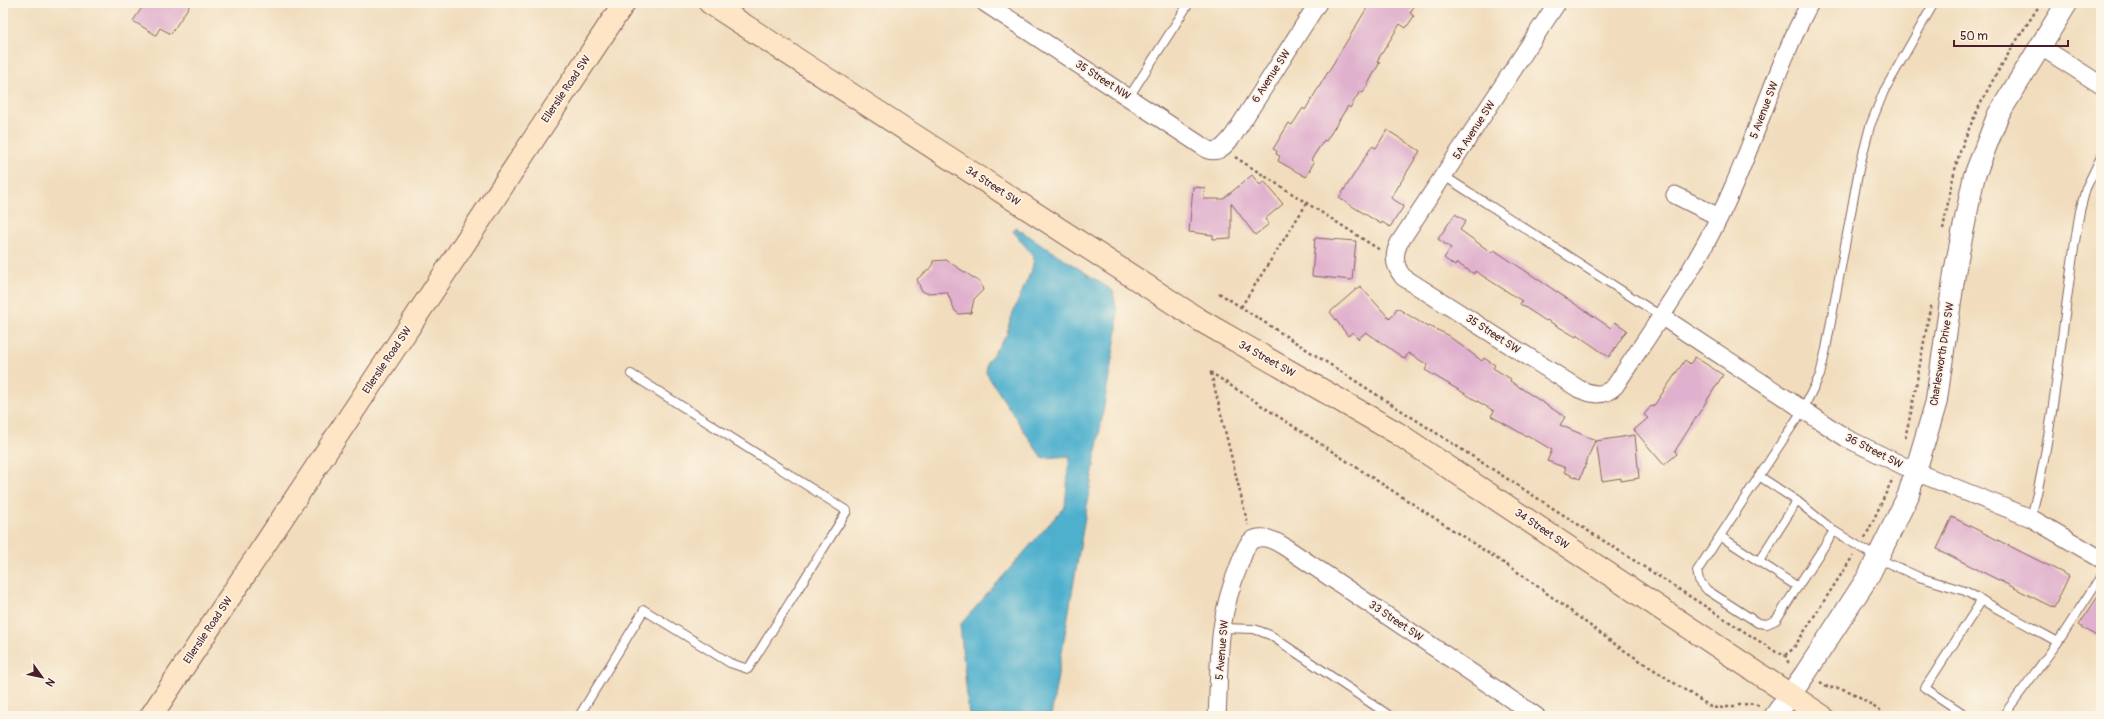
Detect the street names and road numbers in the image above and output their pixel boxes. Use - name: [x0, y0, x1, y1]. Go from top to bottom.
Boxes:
- street label: 6 Avenue SW: [1249, 47, 1293, 105]
- street label: Ellerslie Road SW: [539, 53, 593, 125]
- street label: 35 Street NW: [1073, 57, 1133, 103]
- street label: 5 Avenue SW: [1747, 79, 1781, 141]
- street label: 5A Avenue SW: [1450, 98, 1498, 162]
- street label: 34 Street SW: [963, 163, 1023, 209]
- street label: Charlesworth Drive SW: [1927, 301, 1957, 407]
- street label: 35 Street SW: [1463, 312, 1523, 356]
- street label: Ellerslie Road SW: [360, 324, 414, 396]
- street label: 34 Street SW: [1236, 338, 1298, 380]
- street label: 36 Street SW: [1843, 431, 1905, 471]
- street label: 34 Street SW: [1512, 506, 1572, 552]
- street label: Ellerslie Road SW: [181, 594, 235, 666]
- street label: 33 Street SW: [1366, 598, 1426, 644]
- street label: 5 Avenue SW: [1213, 619, 1231, 681]

